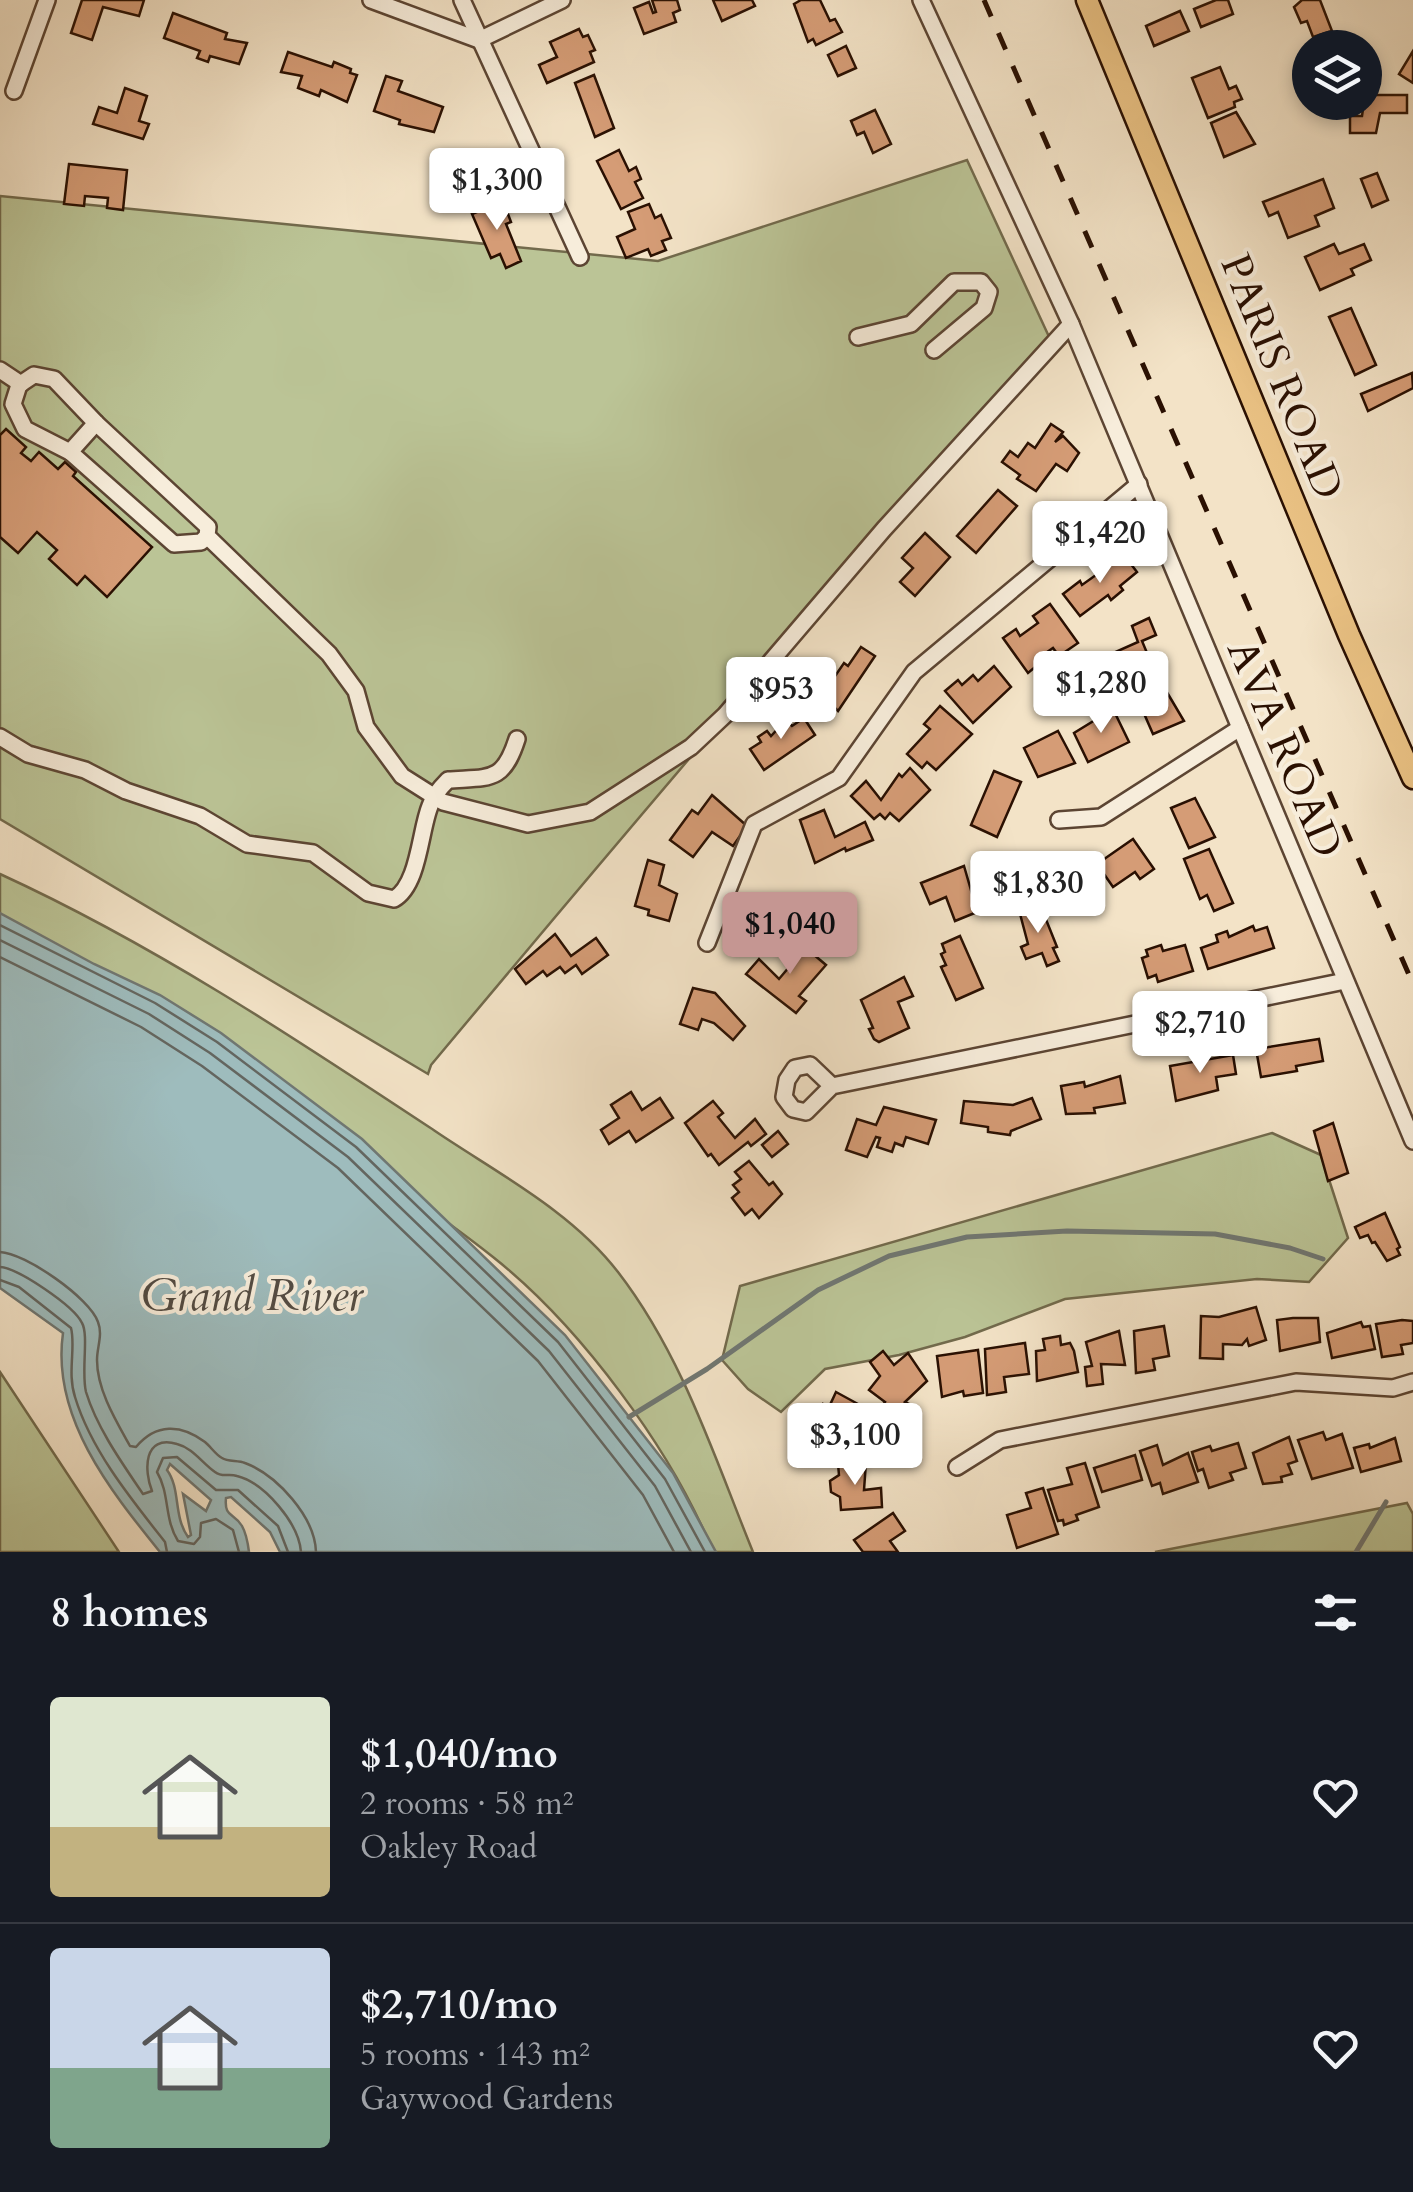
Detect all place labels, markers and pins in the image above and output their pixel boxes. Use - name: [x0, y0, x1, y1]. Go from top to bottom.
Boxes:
- pin: $1,300: [416, 148, 578, 233]
- pin: $1,420: [1019, 501, 1181, 586]
- pin: $1,280: [1020, 651, 1182, 736]
- pin: $953: [722, 657, 840, 742]
- pin: $1,830: [957, 851, 1119, 936]
- pin: $1,040: [709, 892, 871, 977]
- pin: $2,710: [1119, 991, 1281, 1076]
- pin: $3,100: [774, 1403, 936, 1488]

